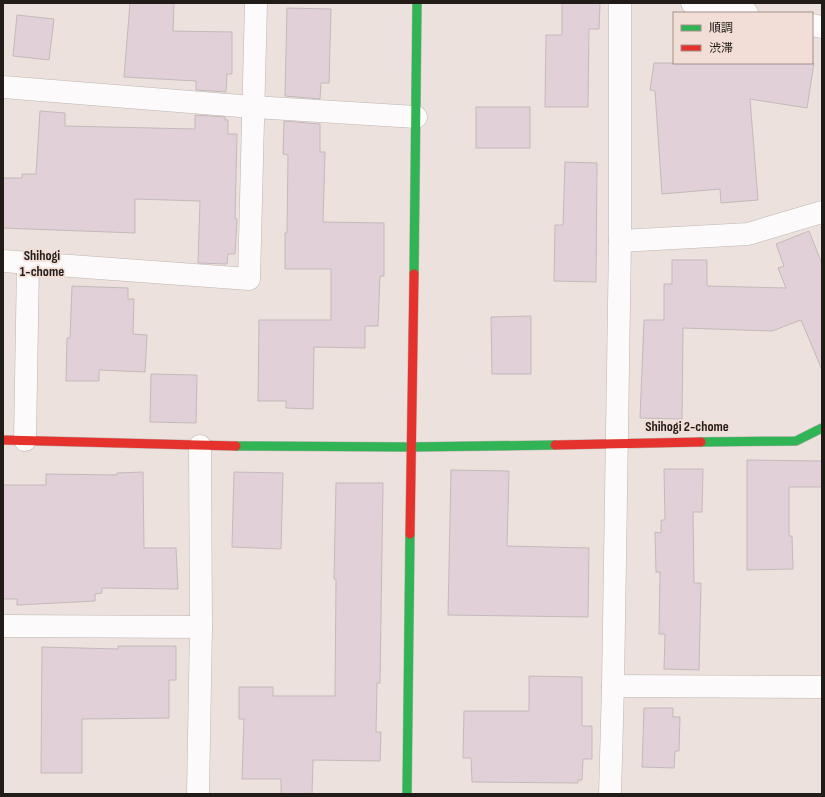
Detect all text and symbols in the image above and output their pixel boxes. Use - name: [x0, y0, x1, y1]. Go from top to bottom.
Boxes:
- legend: [673, 12, 813, 64]
- text: 順調: [709, 21, 733, 36]
- text: 渋滞: [709, 41, 733, 56]
- district label: Shihogi 1-chome: [20, 247, 64, 280]
- district label: Shihogi 2-chome: [645, 418, 729, 435]

